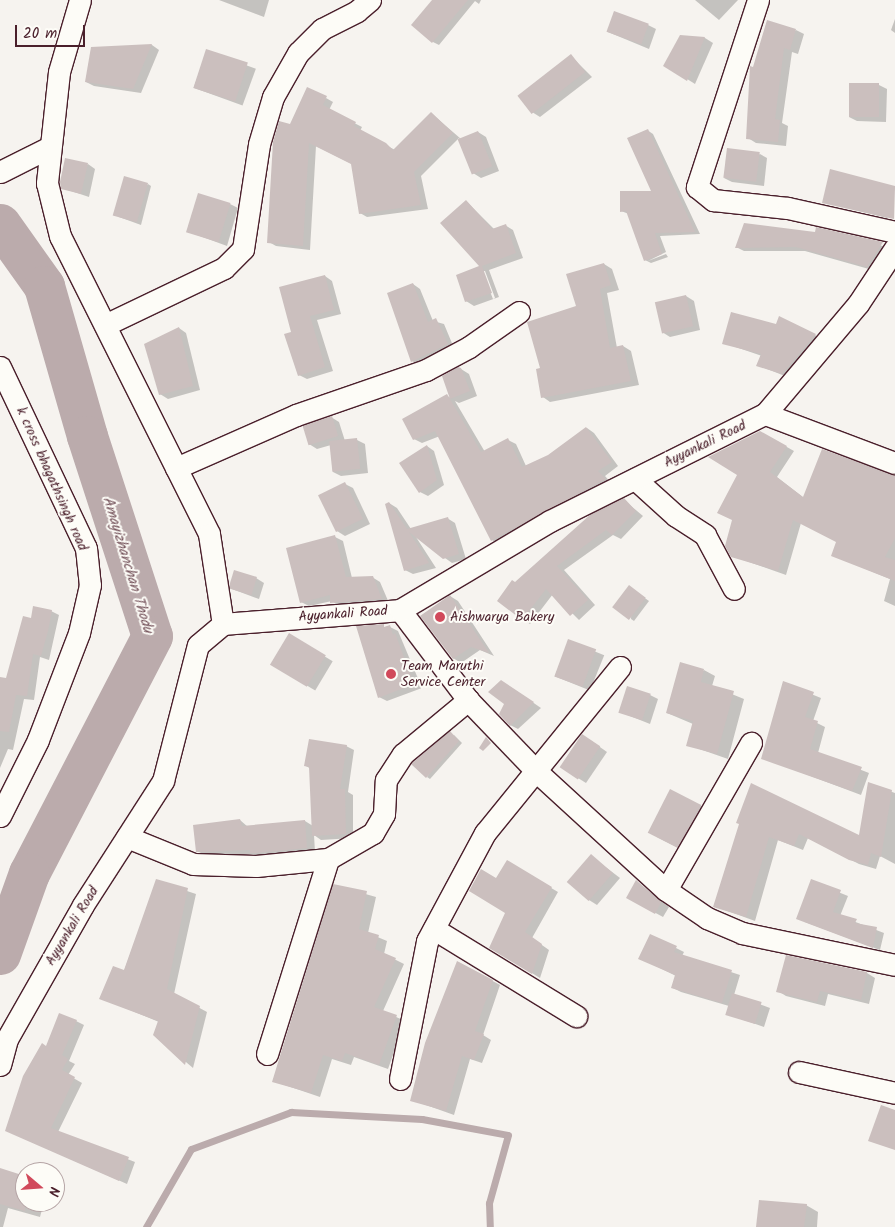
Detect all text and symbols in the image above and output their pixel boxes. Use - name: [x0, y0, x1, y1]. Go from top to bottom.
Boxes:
- scale bar: [18, 15, 88, 47]
- text: 20 m: [23, 22, 57, 46]
- street label: k cross bhagathsingh road: [13, 405, 91, 553]
- street label: Ayyankali Road: [661, 417, 749, 471]
- water label: Amayizhanchan Thodu: [98, 495, 156, 635]
- street label: Ayyankali Road: [298, 603, 388, 625]
- place label: Aishwarya Bakery: [450, 609, 554, 625]
- marker: Aishwarya Bakery: [434, 611, 446, 623]
- place label: Team Maruthi Service Center: [401, 658, 485, 690]
- marker: Team Maruthi Service Center: [385, 668, 397, 680]
- street label: Ayyankali Road: [42, 883, 102, 969]
- north arrow: [15, 1162, 65, 1212]
- text: N: [41, 1184, 65, 1199]

